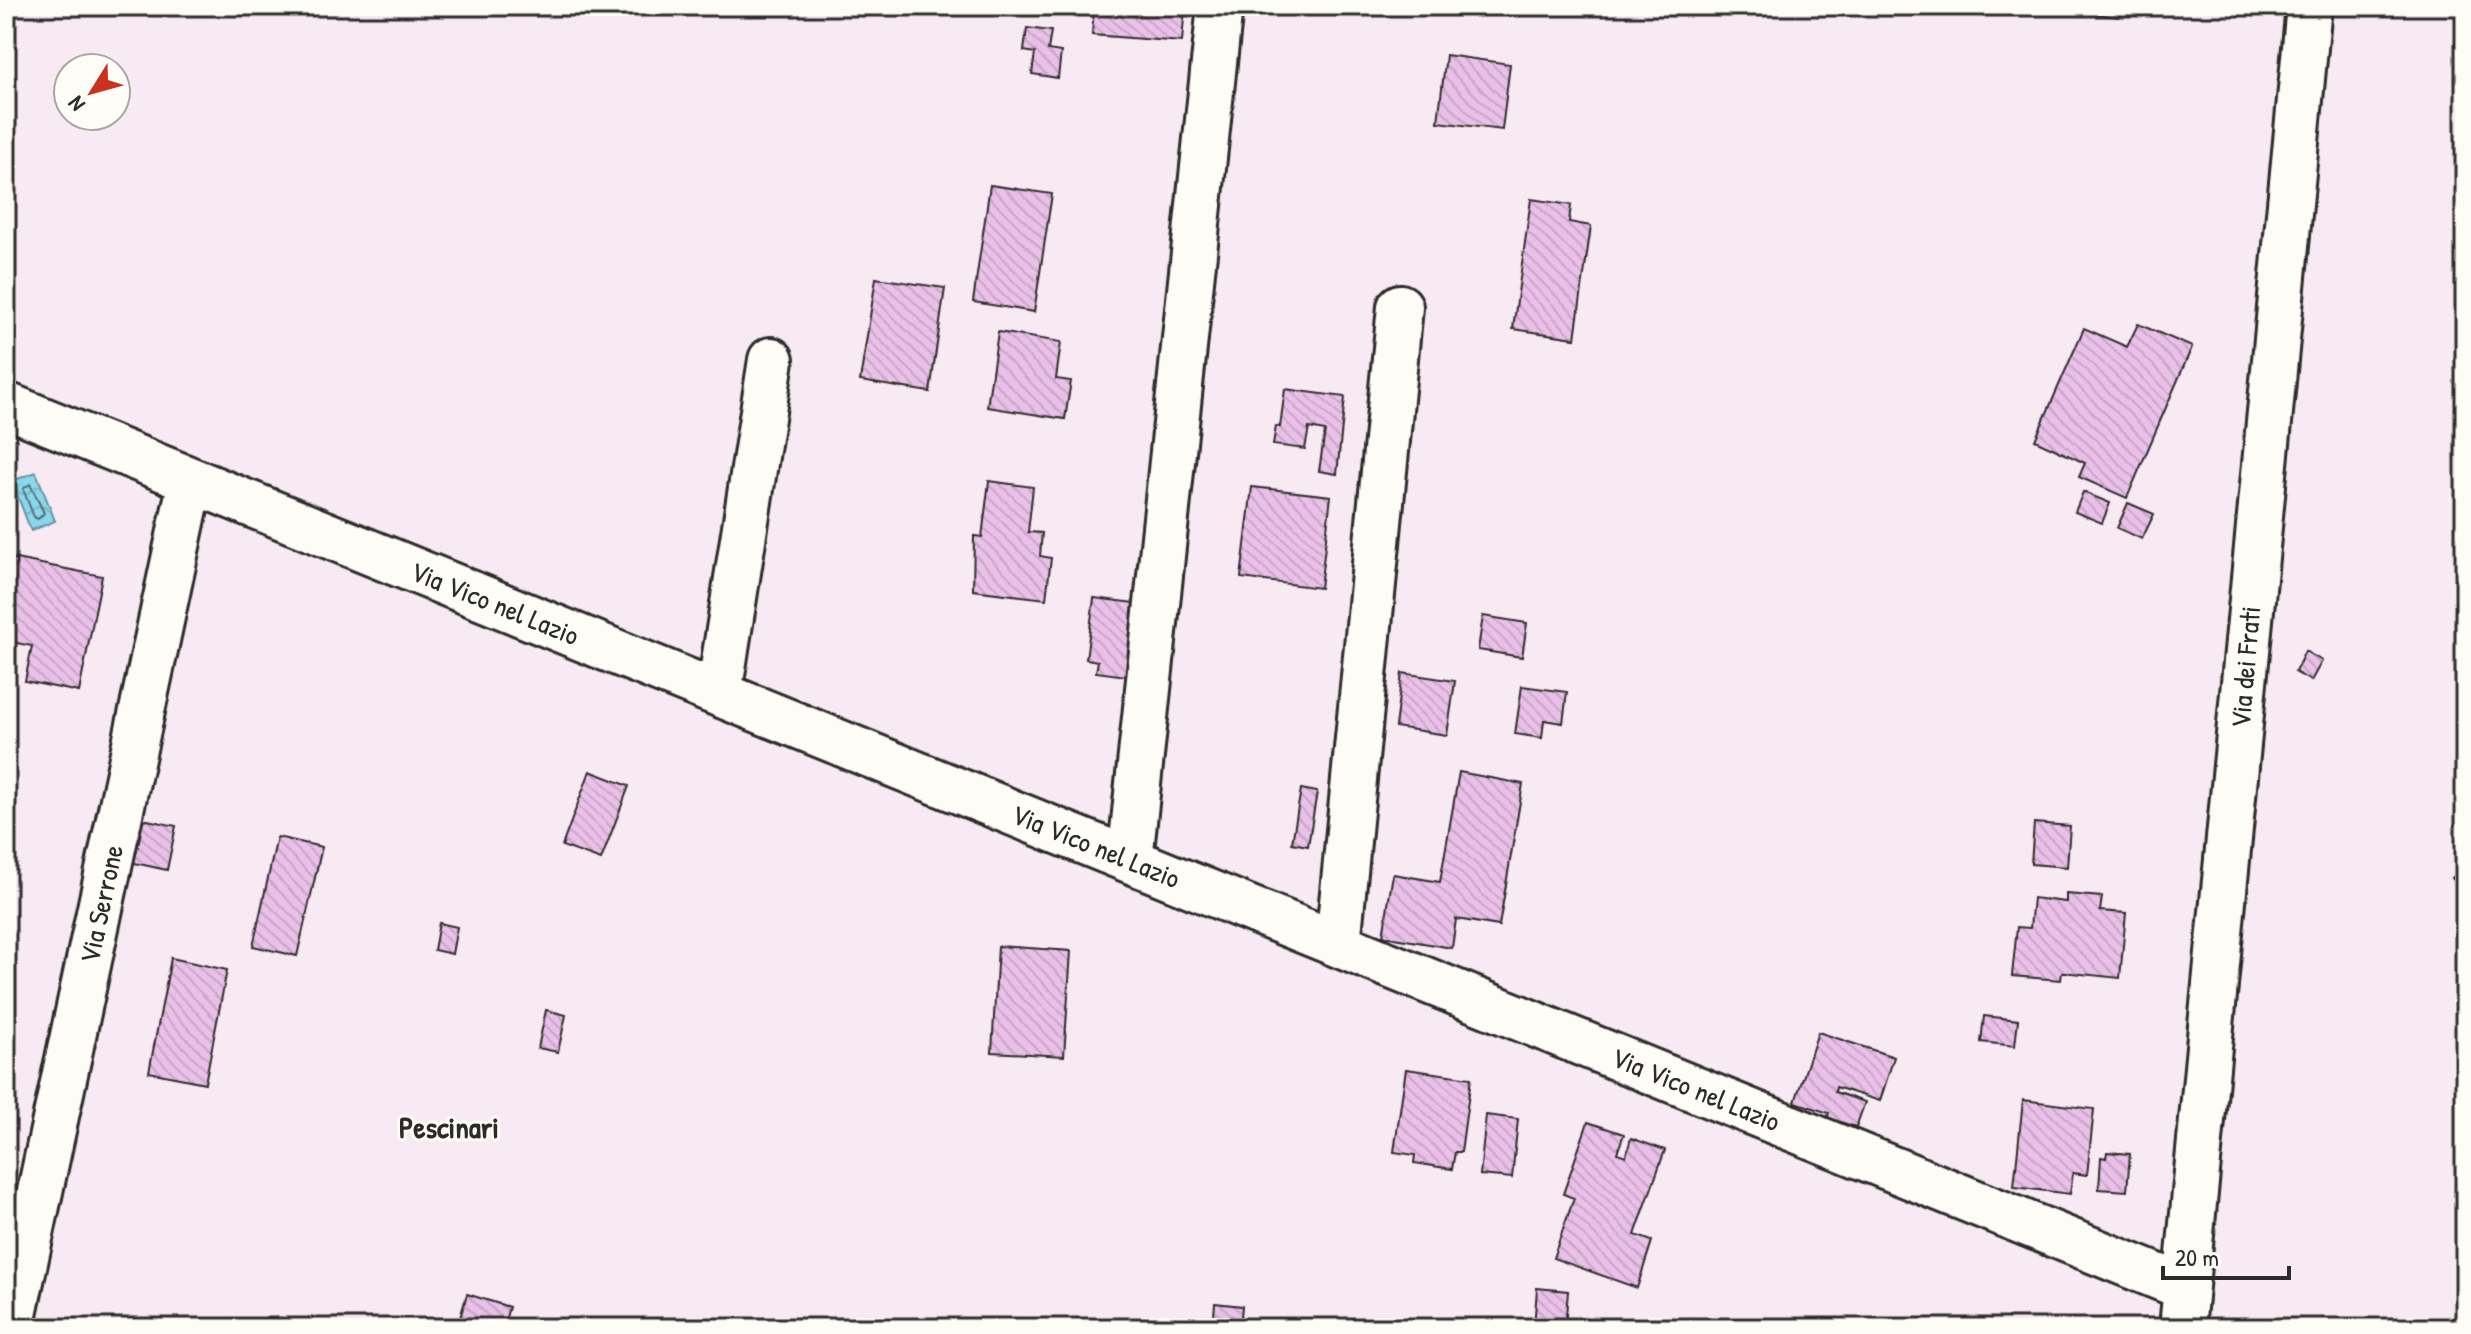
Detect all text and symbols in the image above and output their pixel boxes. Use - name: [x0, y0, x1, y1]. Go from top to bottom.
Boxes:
- north arrow: [52, 52, 132, 132]
- text: N: [60, 90, 92, 118]
- street label: Via Vico nel Lazio: [405, 552, 585, 654]
- street label: Via dei Frati: [2221, 604, 2269, 730]
- street label: Via Vico nel Lazio: [1006, 795, 1186, 897]
- street label: Via Serrone: [70, 841, 132, 967]
- street label: Via Vico nel Lazio: [1606, 1038, 1786, 1140]
- district label: Pescinari: [399, 1107, 499, 1147]
- scale bar: [2163, 1230, 2289, 1280]
- text: 20 m: [2175, 1241, 2219, 1273]

